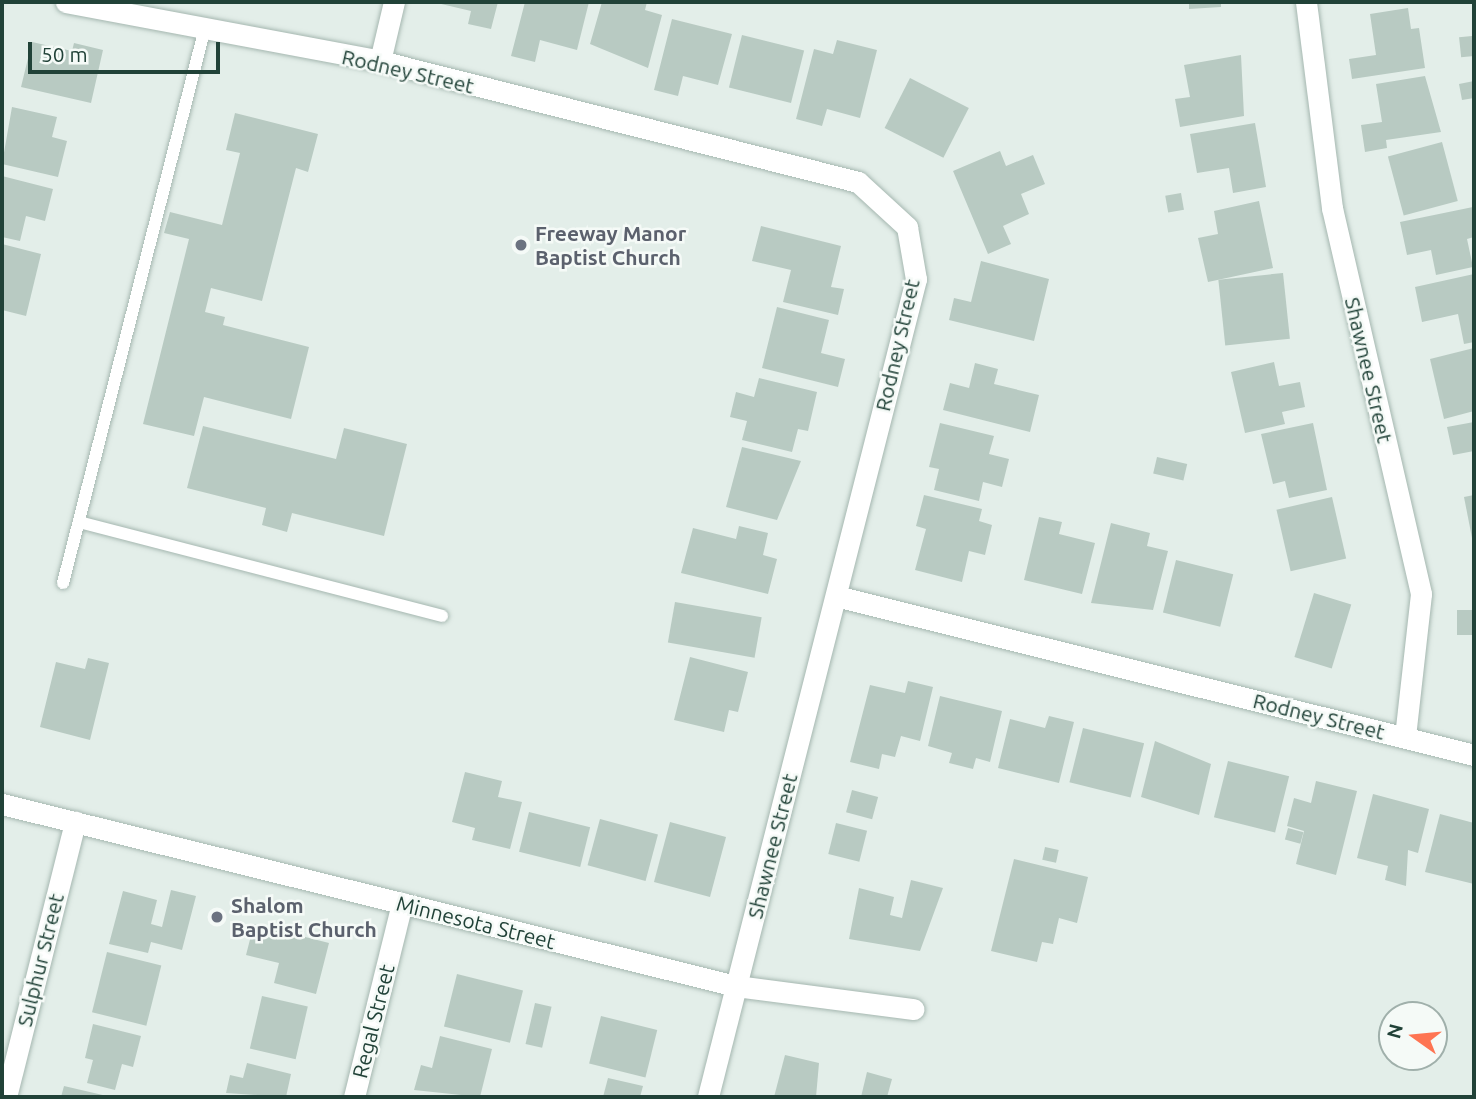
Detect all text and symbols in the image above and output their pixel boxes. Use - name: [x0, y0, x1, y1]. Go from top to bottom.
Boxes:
- scale bar: [32, 28, 224, 72]
- text: 50 m: [41, 42, 88, 66]
- street label: Rodney Street: [340, 44, 476, 98]
- place label: Freeway Manor Baptist Church: [535, 220, 686, 270]
- marker: Freeway Manor Baptist Church: [513, 237, 529, 253]
- street label: Rodney Street: [870, 277, 924, 413]
- street label: Shawnee Street: [1340, 295, 1398, 445]
- street label: Rodney Street: [1251, 687, 1387, 745]
- street label: Shawnee Street: [742, 771, 802, 921]
- street label: Minnesota Street: [394, 890, 558, 954]
- street label: Sulphur Street: [11, 891, 69, 1029]
- place label: Shalom Baptist Church: [231, 892, 377, 942]
- marker: Shalom Baptist Church: [209, 909, 225, 925]
- street label: Regal Street: [347, 961, 399, 1081]
- north arrow: [1378, 1001, 1448, 1071]
- text: N: [1382, 1021, 1407, 1041]

